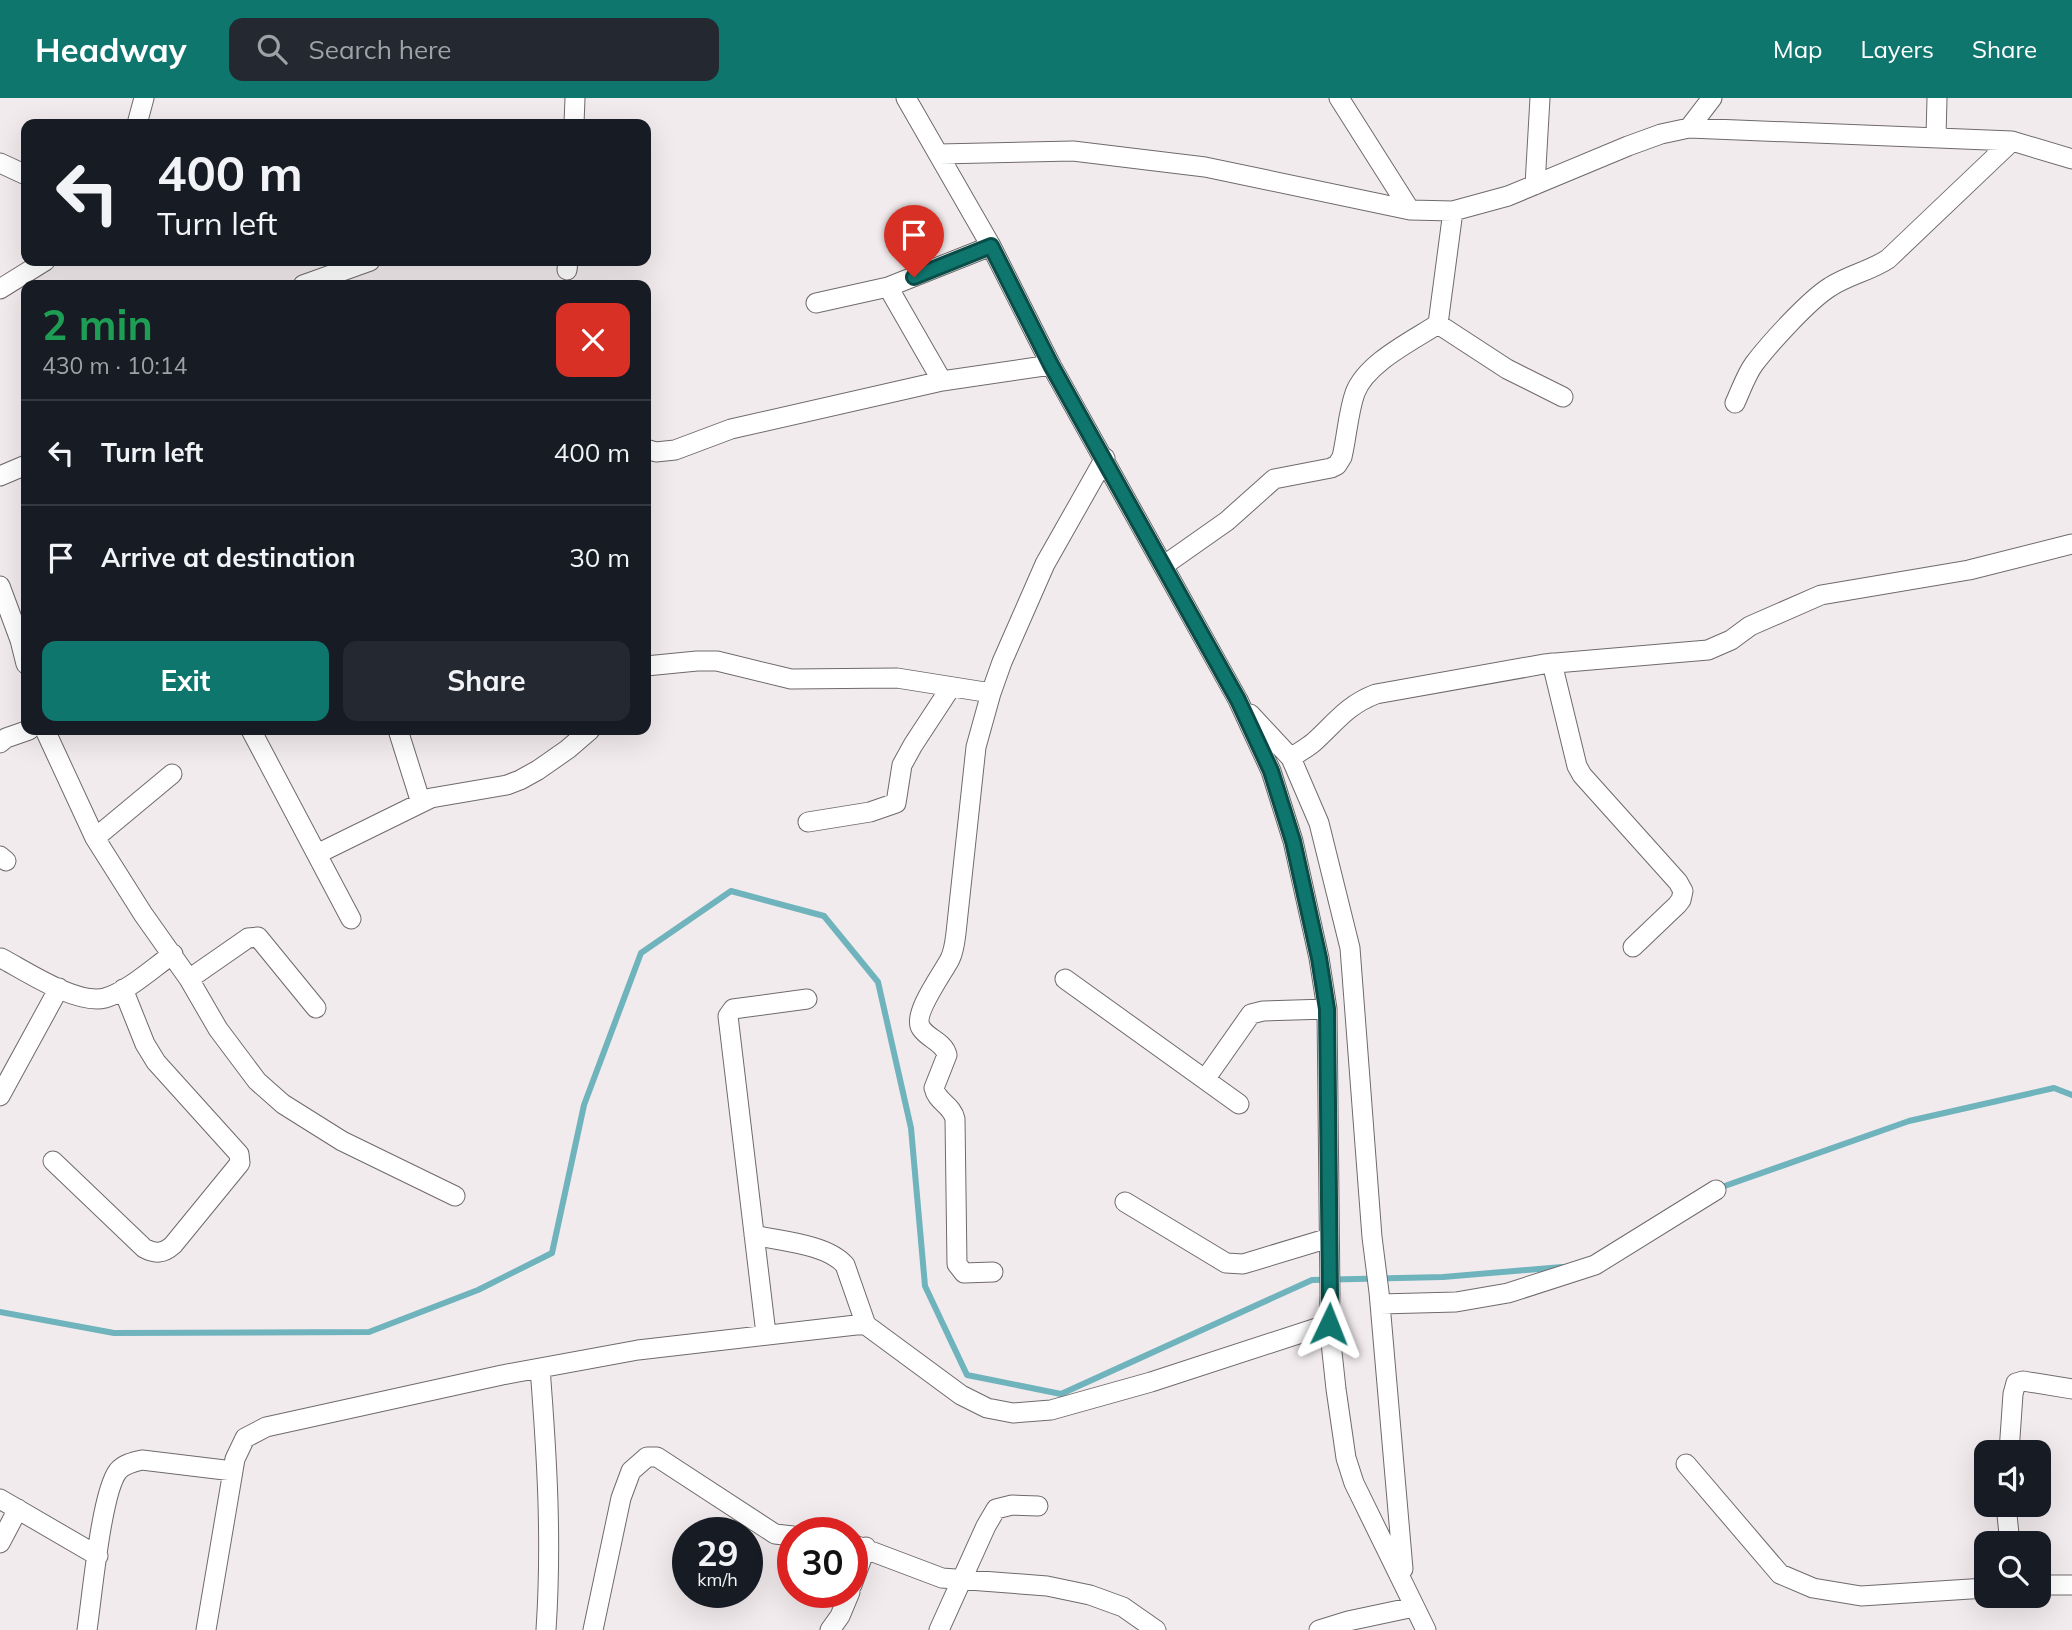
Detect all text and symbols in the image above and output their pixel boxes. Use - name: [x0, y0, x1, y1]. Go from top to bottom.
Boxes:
- search box: [229, 18, 719, 81]
- text: Headway: [35, 29, 187, 70]
- icon: search: [253, 30, 291, 68]
- text: Search here: [309, 33, 451, 66]
- text: Map: [1773, 34, 1822, 64]
- text: Layers: [1860, 34, 1934, 64]
- text: Share: [1972, 34, 2037, 64]
- text: 400 m: [157, 142, 303, 203]
- icon: left: [42, 147, 133, 238]
- text: Turn left: [157, 203, 277, 243]
- pin: [884, 205, 944, 277]
- icon: arrive: [895, 216, 933, 254]
- text: 2 min: [42, 298, 153, 351]
- button: close: [556, 303, 630, 377]
- text: 430 m · 10:14: [42, 351, 187, 380]
- icon: left: [42, 434, 80, 472]
- text: Turn left: [101, 436, 203, 469]
- text: 400 m: [554, 436, 630, 469]
- icon: arrive: [42, 539, 80, 577]
- text: Arrive at destination: [101, 541, 356, 574]
- text: 30 m: [569, 541, 630, 574]
- button: Exit: [42, 641, 329, 721]
- button: Share: [343, 641, 630, 721]
- position arrow: [1292, 1287, 1366, 1361]
- map controls: [1974, 1440, 2051, 1608]
- button: sound: [1974, 1440, 2051, 1517]
- speed limit sign: 30: [777, 1517, 868, 1608]
- text: 29: [696, 1531, 739, 1575]
- button: search: [1974, 1531, 2051, 1608]
- text: km/h: [697, 1568, 738, 1591]

